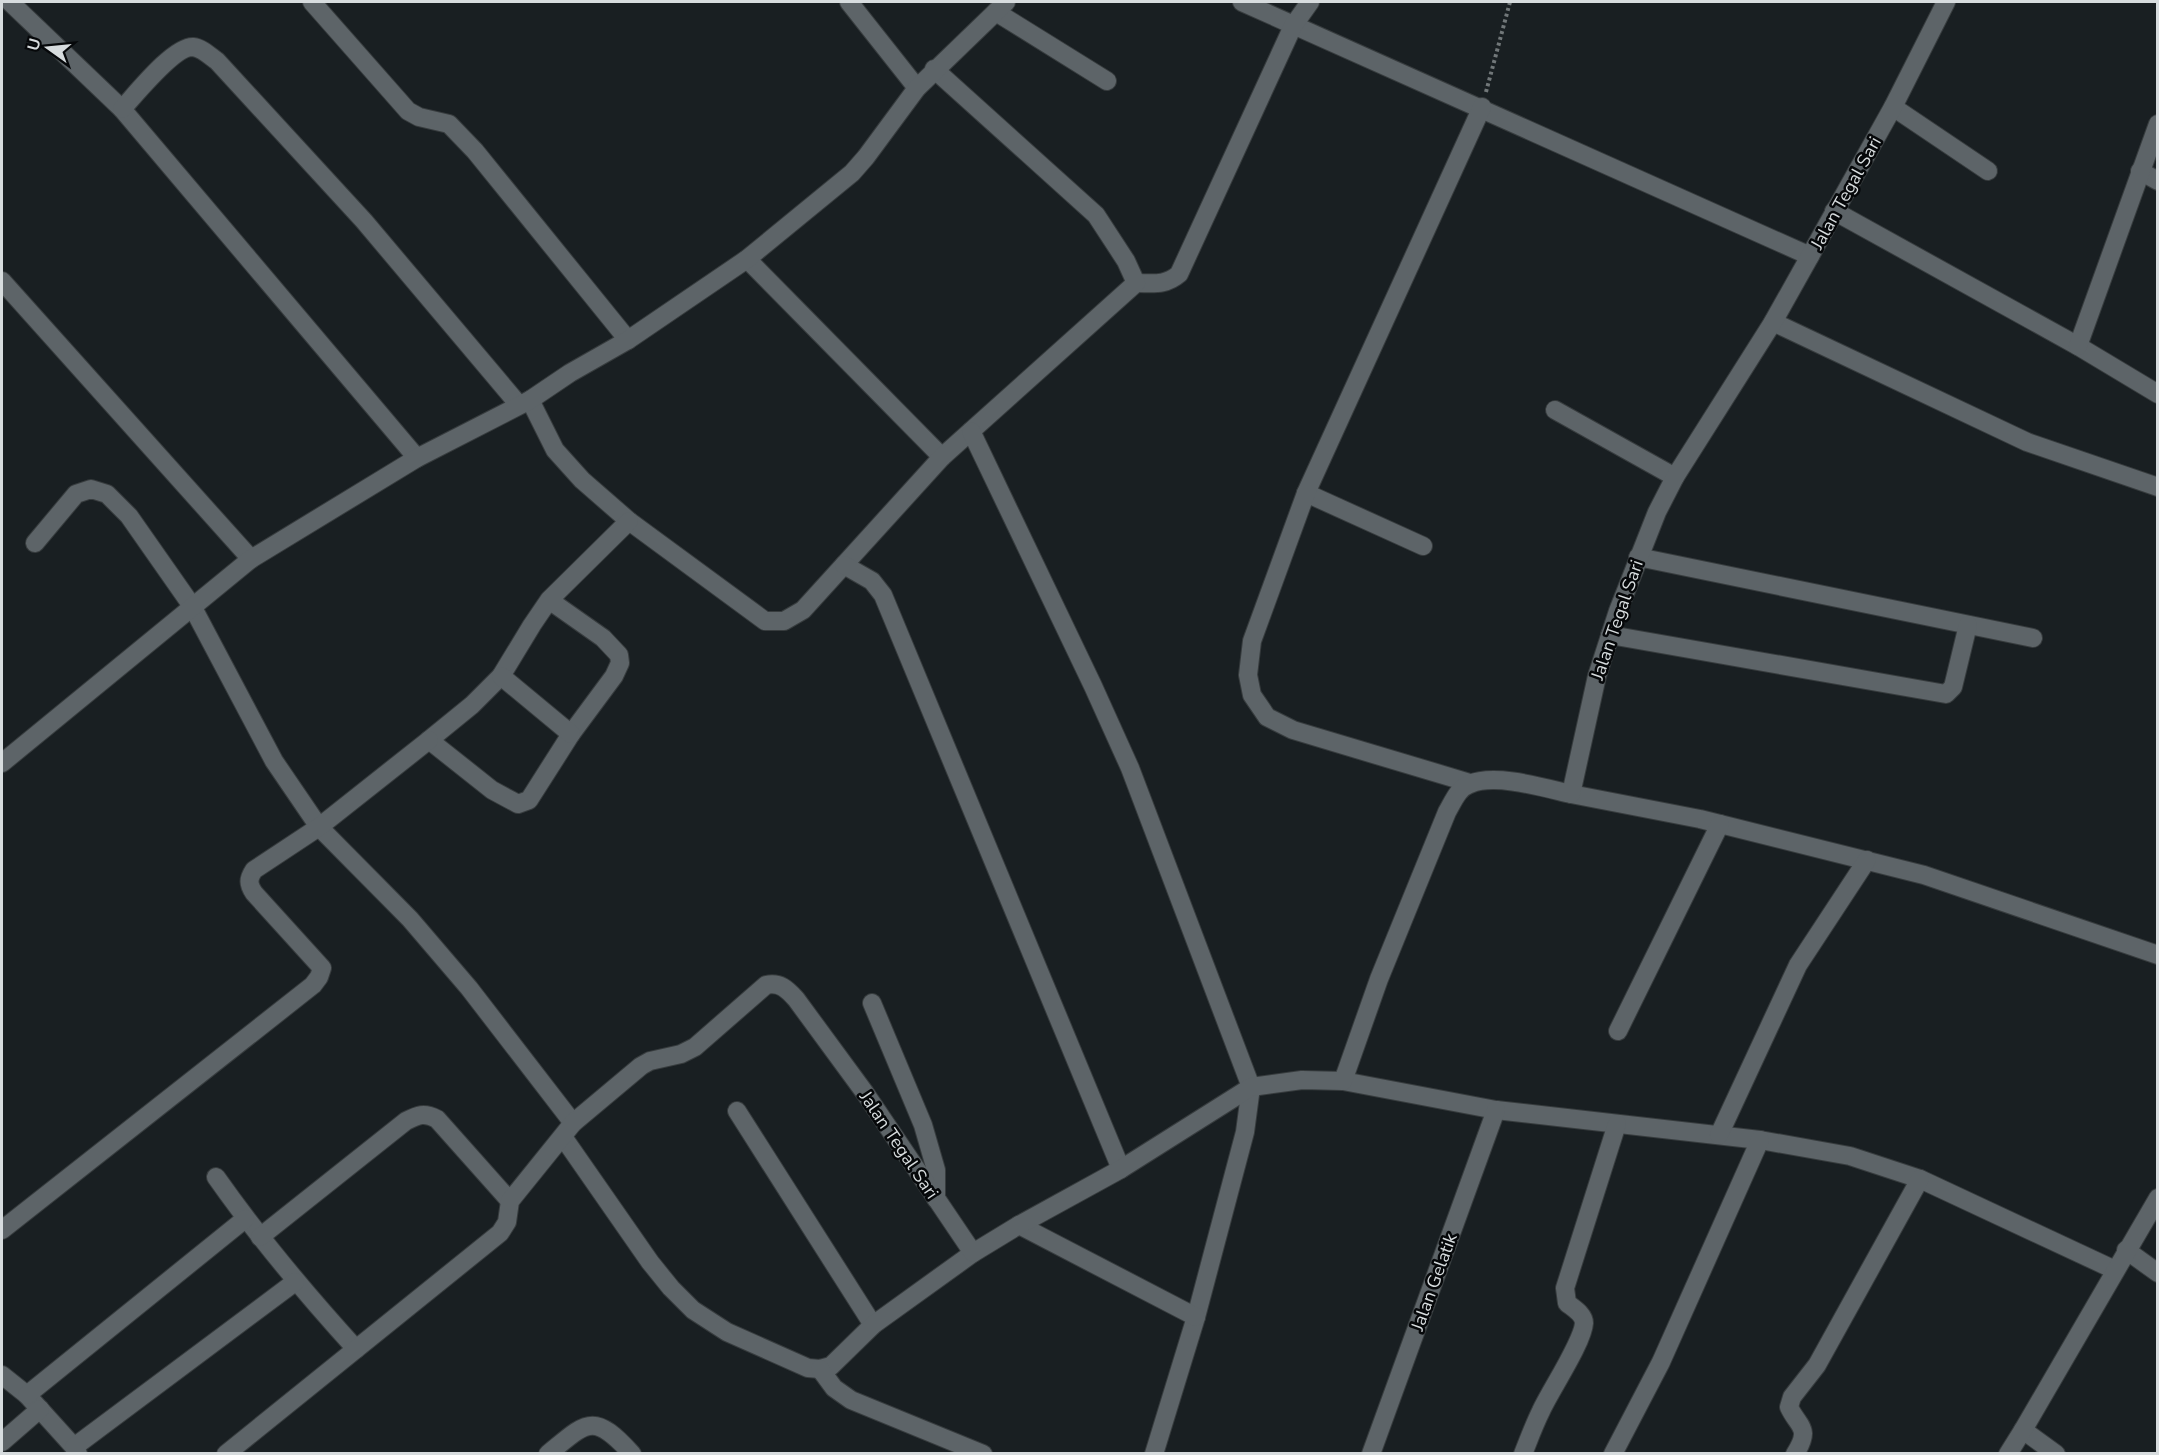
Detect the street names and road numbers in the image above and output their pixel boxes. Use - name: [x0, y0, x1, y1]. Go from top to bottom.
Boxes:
- street label: Jalan Tegal Sari: [1805, 132, 1887, 255]
- street label: Jalan Tegal Sari: [1585, 557, 1649, 684]
- street label: Jalan Tegal Sari: [853, 1085, 944, 1204]
- street label: Jalan Gelatik: [1405, 1229, 1463, 1335]

